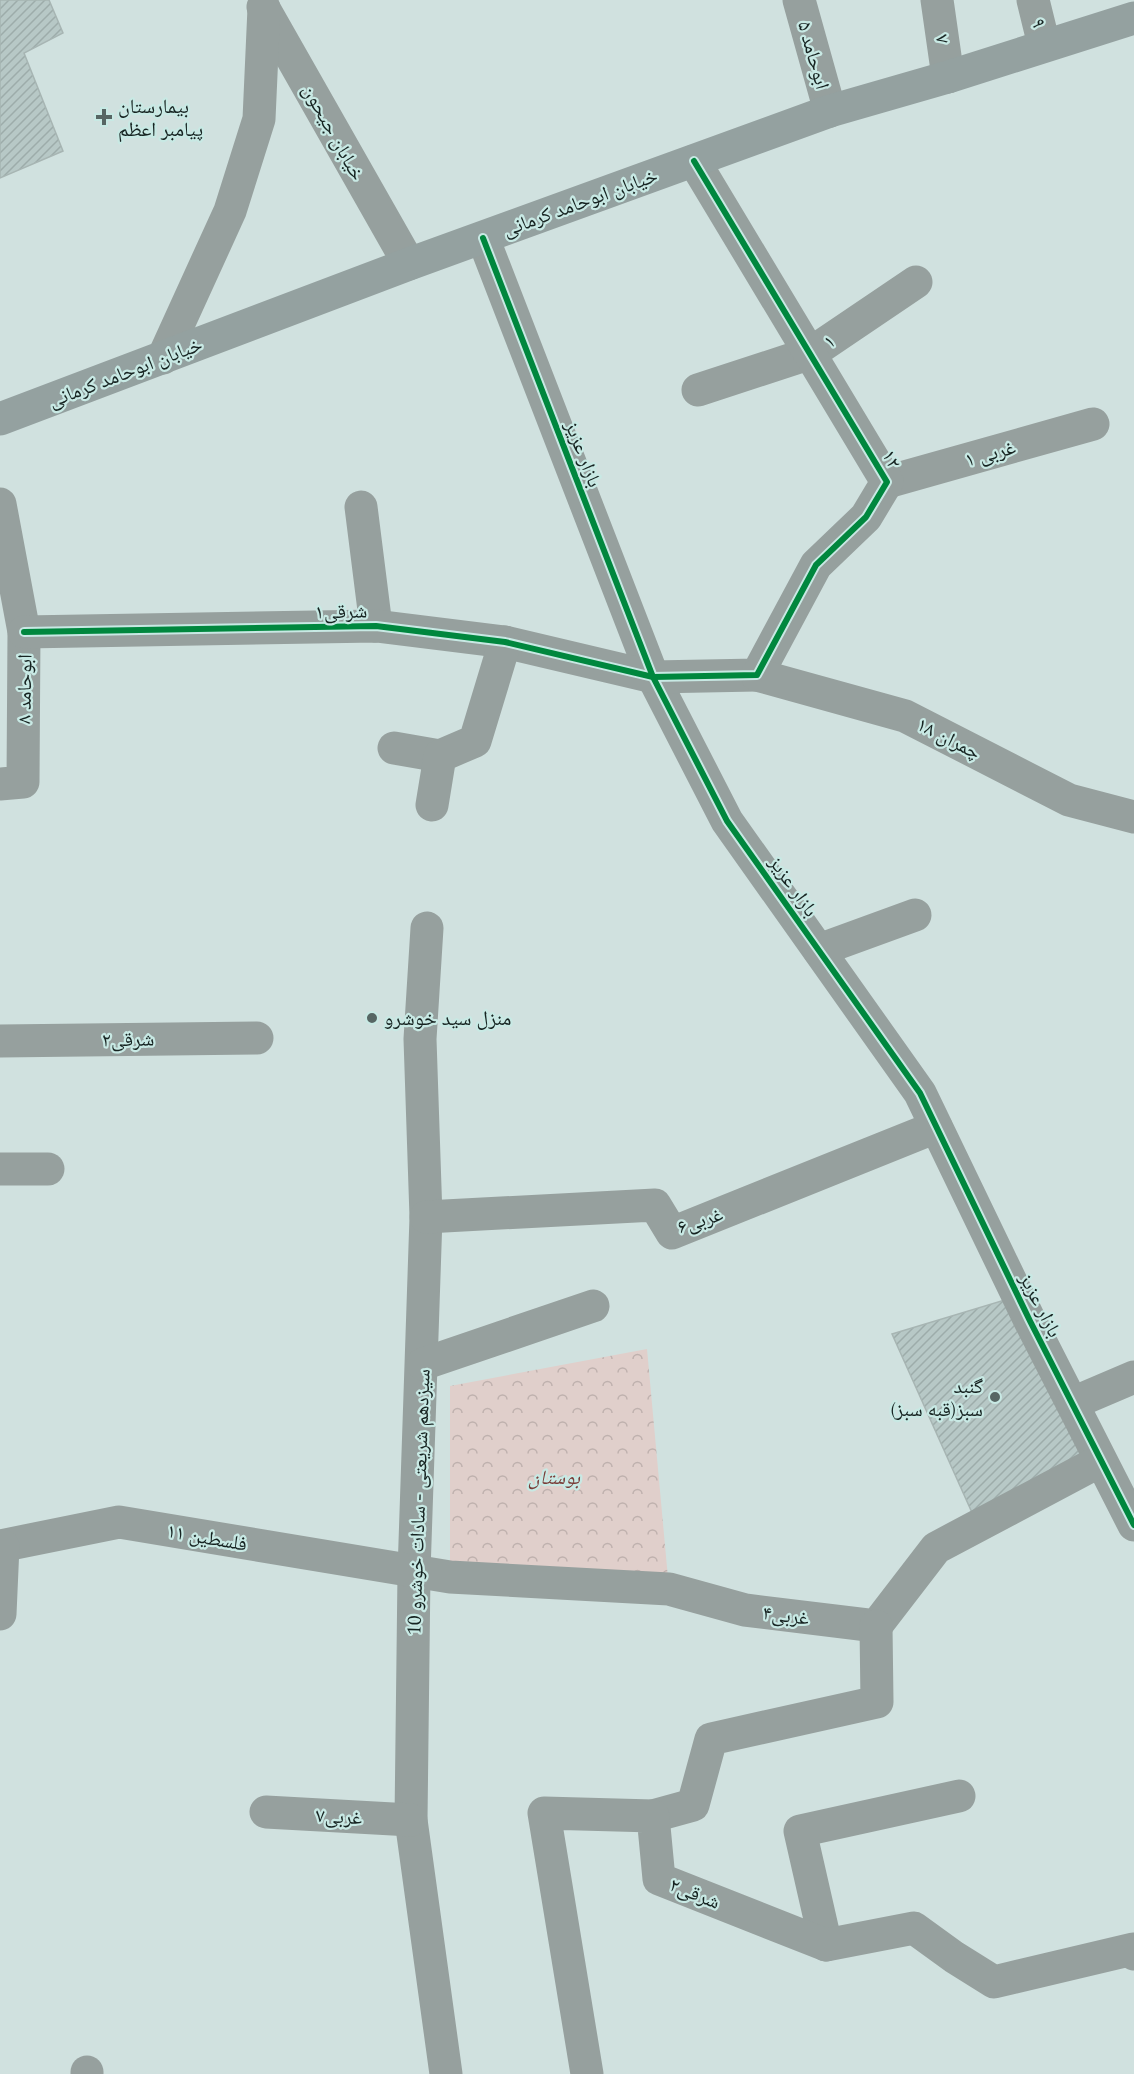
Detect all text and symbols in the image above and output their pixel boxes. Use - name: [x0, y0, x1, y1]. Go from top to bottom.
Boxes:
- street label: ۹: [1022, 15, 1054, 31]
- street label: ابوحامد ۵: [789, 18, 837, 93]
- street label: ۷: [927, 33, 957, 46]
- street label: خیابان جیحون: [294, 79, 372, 187]
- place label: بیمارستان پیامبر اعظم: [118, 92, 203, 145]
- marker: بیمارستان پیامبر اعظم: [95, 108, 113, 126]
- street label: خیابان ابوحامد کرمانی: [499, 161, 662, 245]
- street label: ۱: [817, 327, 842, 357]
- street label: خیابان ابوحامد کرمانی: [44, 330, 207, 416]
- street label: بازار عزیز: [556, 416, 609, 492]
- street label: ۱ غربی: [961, 432, 1019, 475]
- street label: ۱۲: [874, 444, 909, 474]
- street label: شرقی۱: [315, 597, 367, 627]
- street label: ابوحامد ۸: [9, 654, 41, 724]
- street label: چمران ۱۸: [911, 710, 986, 768]
- street label: بازار عزیز: [761, 849, 825, 923]
- place label: منزل سید خوشرو: [384, 1004, 511, 1034]
- marker: منزل سید خوشرو: [365, 1011, 379, 1025]
- street label: شرقی۲: [102, 1025, 154, 1055]
- street label: غربی۶: [674, 1200, 727, 1242]
- street label: بازار عزیز: [1011, 1267, 1069, 1343]
- street label: سیزدهم شریعتی - سادات خوشرو 10: [399, 1368, 439, 1636]
- place label: گنبد سبز(قبه سبز): [891, 1372, 983, 1425]
- marker: گنبد سبز(قبه سبز): [988, 1390, 1002, 1404]
- park label: بوستان: [528, 1463, 580, 1493]
- street label: فلسطین ۱۱: [164, 1516, 249, 1560]
- street label: غربی۴: [761, 1598, 811, 1634]
- street label: غربی۷: [315, 1801, 363, 1833]
- street label: شرقی۲: [665, 1870, 725, 1918]

